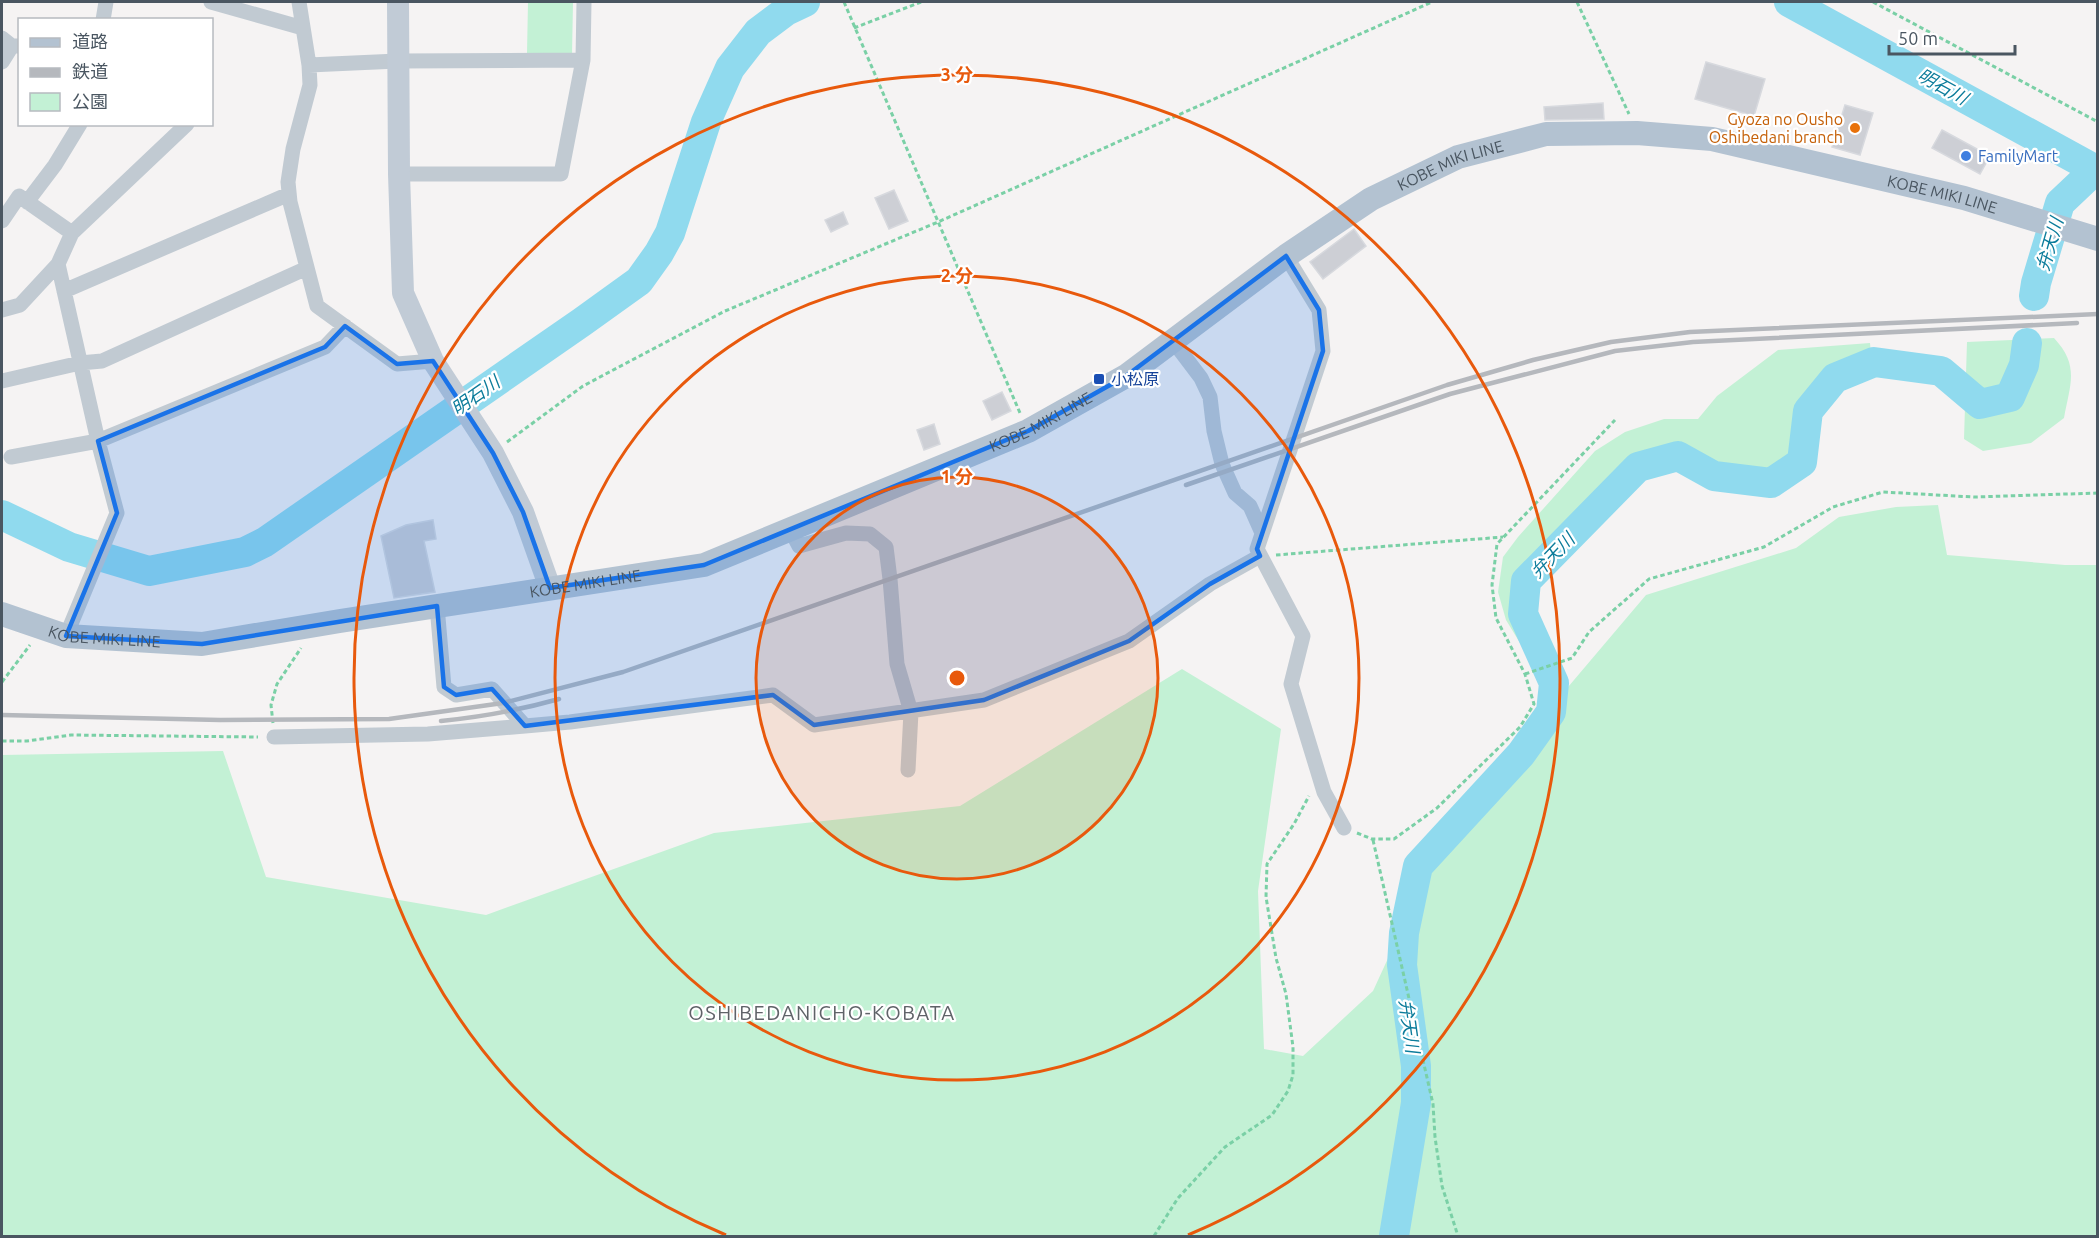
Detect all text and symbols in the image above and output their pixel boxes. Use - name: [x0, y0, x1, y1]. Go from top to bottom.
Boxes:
- legend: [18, 18, 213, 126]
- scale bar: [1889, 18, 2015, 56]
- text: 50 m: [1898, 28, 1938, 48]
- text: 道路: [72, 31, 108, 51]
- text: 鉄道: [72, 61, 108, 81]
- text: 3 分: [941, 64, 973, 84]
- water label: 明石川: [1915, 64, 1973, 109]
- text: 公園: [72, 91, 108, 111]
- place label: Gyoza no Ousho Oshibedani branch: [1709, 110, 1843, 146]
- marker: Gyoza no Ousho Oshibedani branch: [1848, 121, 1862, 135]
- street label: KOBE MIKI LINE: [1394, 137, 1505, 194]
- place label: FamilyMart: [1978, 147, 2059, 165]
- marker: FamilyMart: [1959, 149, 1973, 163]
- street label: KOBE MIKI LINE: [1886, 171, 1999, 217]
- water label: 弁天川: [2032, 213, 2067, 273]
- text: 2 分: [941, 265, 973, 285]
- water label: 明石川: [447, 370, 504, 419]
- place label: 小松原: [1111, 370, 1159, 388]
- marker: 小松原: [1092, 372, 1106, 386]
- street label: KOBE MIKI LINE: [987, 388, 1095, 455]
- text: 1 分: [941, 466, 973, 486]
- water label: 弁天川: [1526, 527, 1579, 581]
- street label: KOBE MIKI LINE: [528, 566, 642, 601]
- street label: KOBE MIKI LINE: [46, 622, 161, 651]
- centre of rings: [947, 668, 967, 688]
- water label: 弁天川: [1396, 998, 1424, 1056]
- district label: OSHIBEDANICHO-KOBATA: [688, 1001, 956, 1024]

